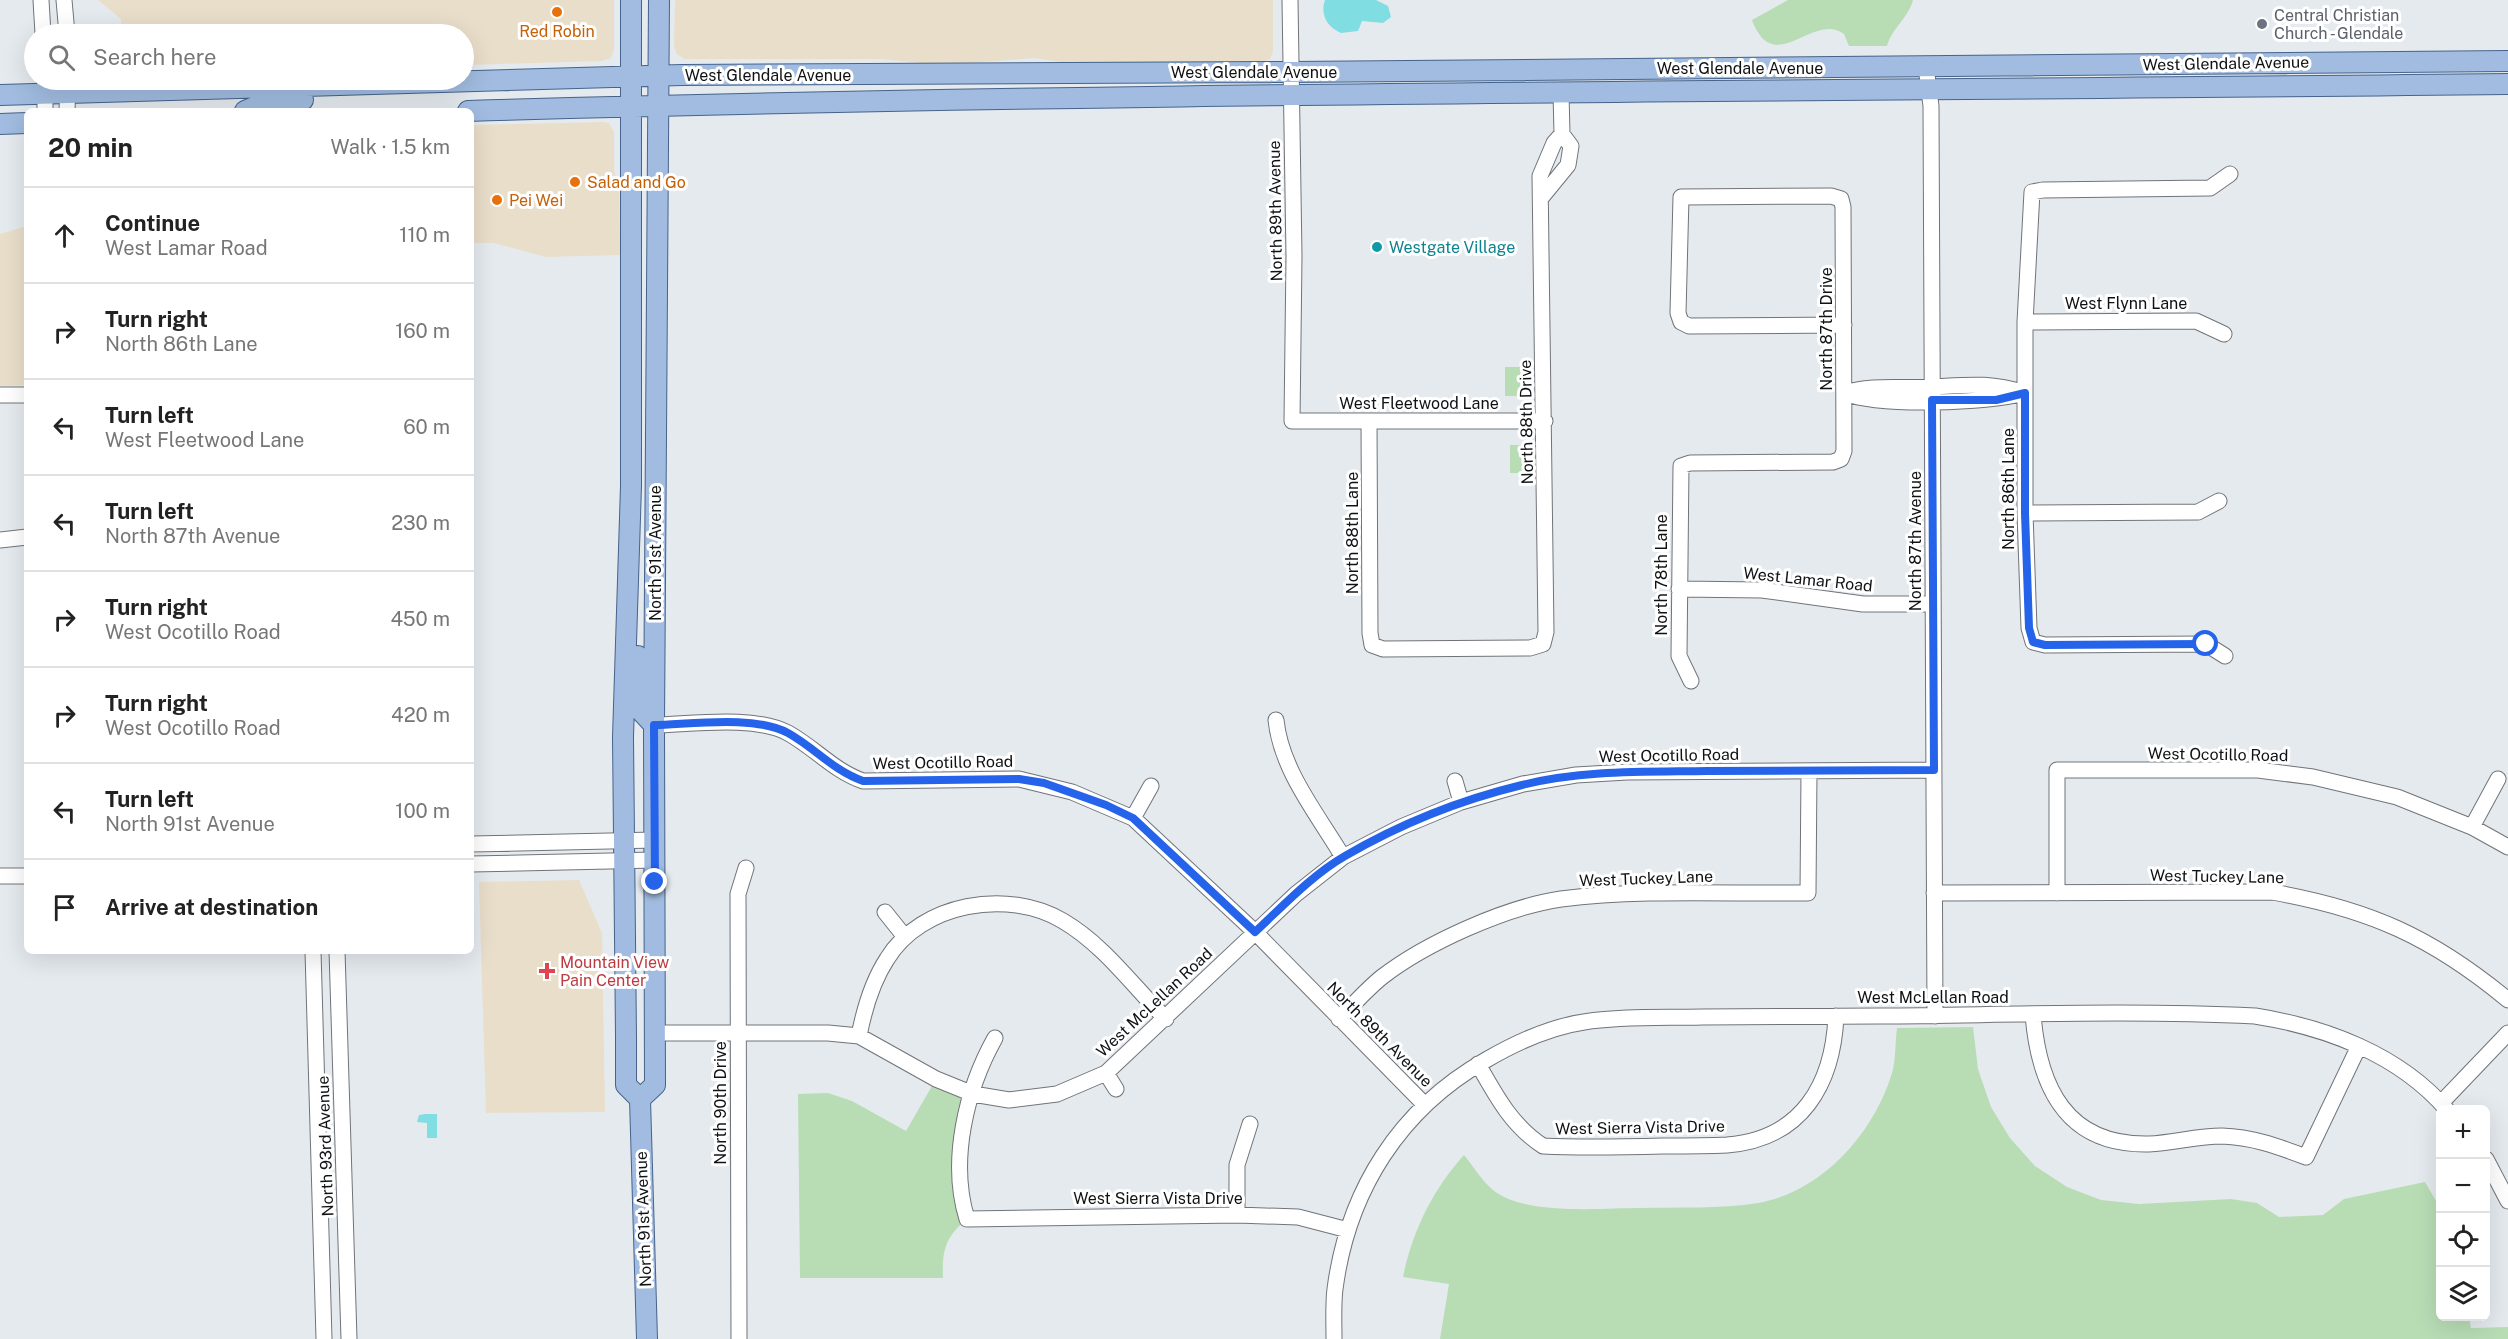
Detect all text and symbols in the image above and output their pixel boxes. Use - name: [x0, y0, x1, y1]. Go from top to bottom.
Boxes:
- marker: Red Robin: [550, 5, 564, 19]
- place label: Central Christian Church - Glendale: [2274, 6, 2403, 43]
- marker: Central Christian Church - Glendale: [2255, 17, 2269, 31]
- place label: Red Robin: [519, 22, 595, 41]
- search box: [24, 24, 474, 90]
- icon: search: [45, 41, 78, 74]
- text: Search here: [93, 44, 217, 70]
- street label: West Glendale Avenue: [2143, 53, 2310, 74]
- street label: West Glendale Avenue: [1657, 59, 1823, 78]
- street label: West Glendale Avenue: [1171, 63, 1337, 82]
- street label: West Glendale Avenue: [685, 66, 851, 85]
- text: 20 min: [48, 132, 133, 163]
- text: Walk · 1.5 km: [331, 135, 450, 159]
- street label: North 89th Avenue: [1265, 140, 1286, 282]
- place label: Salad and Go: [587, 173, 686, 192]
- marker: Salad and Go: [568, 175, 582, 189]
- place label: Pei Wei: [509, 191, 563, 210]
- marker: Pei Wei: [490, 193, 504, 207]
- text: Continue: [105, 210, 200, 236]
- icon: ahead: [48, 219, 81, 252]
- text: 110 m: [399, 223, 450, 247]
- text: West Lamar Road: [105, 236, 268, 260]
- place label: Westgate Village: [1389, 238, 1515, 257]
- marker: Westgate Village: [1370, 240, 1384, 254]
- street label: North 87th Drive: [1817, 267, 1836, 391]
- street label: West Flynn Lane: [2065, 294, 2187, 313]
- text: Turn right: [105, 306, 208, 332]
- icon: right: [48, 315, 81, 348]
- text: 160 m: [395, 319, 450, 343]
- text: North 86th Lane: [105, 332, 258, 356]
- street label: North 88th Drive: [1516, 360, 1537, 484]
- street label: West Fleetwood Lane: [1339, 394, 1499, 413]
- text: Turn left: [105, 402, 194, 428]
- icon: left: [48, 411, 81, 444]
- text: 60 m: [403, 415, 450, 439]
- text: West Fleetwood Lane: [105, 428, 304, 452]
- street label: North 86th Lane: [1999, 428, 2018, 550]
- street label: North 87th Avenue: [1906, 471, 1925, 611]
- street label: North 88th Lane: [1343, 472, 1362, 594]
- street label: North 91st Avenue: [646, 485, 665, 621]
- text: Turn left: [105, 498, 194, 524]
- icon: left: [48, 507, 81, 540]
- text: 230 m: [391, 511, 450, 535]
- street label: North 78th Lane: [1652, 514, 1671, 636]
- text: North 87th Avenue: [105, 524, 280, 548]
- street label: West Lamar Road: [1742, 563, 1874, 596]
- text: Turn right: [105, 594, 208, 620]
- icon: right: [48, 603, 81, 636]
- text: 450 m: [390, 607, 450, 631]
- text: West Ocotillo Road: [105, 620, 281, 644]
- route start: [2192, 630, 2218, 656]
- text: Turn right: [105, 690, 208, 716]
- icon: right: [48, 699, 81, 732]
- text: 420 m: [391, 703, 450, 727]
- text: West Ocotillo Road: [105, 716, 281, 740]
- street label: West Ocotillo Road: [2148, 744, 2288, 765]
- street label: West Ocotillo Road: [1599, 745, 1739, 766]
- street label: West Ocotillo Road: [873, 752, 1013, 773]
- text: Turn left: [105, 786, 194, 812]
- icon: left: [48, 795, 81, 828]
- text: 100 m: [395, 799, 450, 823]
- text: North 91st Avenue: [105, 812, 275, 836]
- street label: West Tuckey Lane: [2150, 866, 2284, 887]
- street label: West Tuckey Lane: [1579, 867, 1713, 890]
- route end: [641, 868, 667, 894]
- icon: arrive: [48, 891, 81, 924]
- text: Arrive at destination: [105, 894, 318, 920]
- street label: West McLellan Road: [1092, 944, 1216, 1061]
- place label: Mountain View Pain Center: [560, 953, 670, 990]
- marker: Mountain View Pain Center: [538, 962, 556, 980]
- street label: North 89th Avenue: [1323, 978, 1436, 1091]
- street label: West McLellan Road: [1857, 988, 2009, 1007]
- street label: North 90th Drive: [711, 1041, 730, 1165]
- street label: North 93rd Avenue: [314, 1075, 337, 1217]
- map controls: [2436, 1105, 2490, 1321]
- button: +: [2436, 1105, 2490, 1159]
- street label: West Sierra Vista Drive: [1555, 1117, 1725, 1138]
- street label: North 91st Avenue: [632, 1151, 655, 1287]
- button: −: [2436, 1159, 2490, 1213]
- street label: West Sierra Vista Drive: [1073, 1189, 1243, 1208]
- button: locate: [2436, 1213, 2490, 1267]
- button: layers: [2436, 1267, 2490, 1321]

